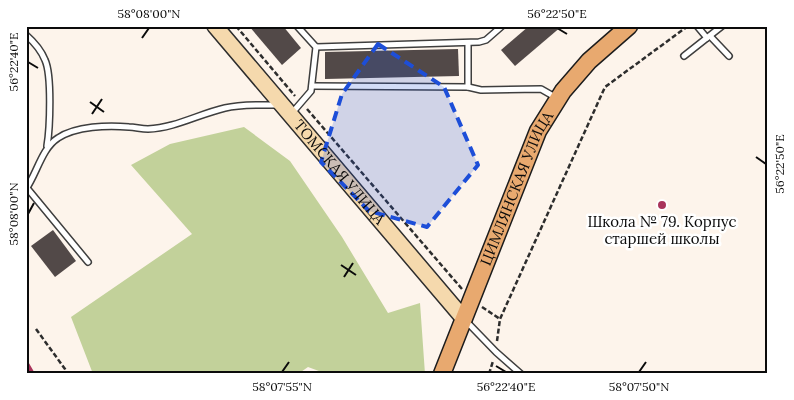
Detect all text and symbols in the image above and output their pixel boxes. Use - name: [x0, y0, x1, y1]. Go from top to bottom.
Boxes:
- text: 58°08'00"N: [117, 6, 181, 21]
- text: 56°22'50"E: [527, 6, 587, 21]
- text: 56°22'40"E: [6, 33, 21, 91]
- street label: ЦИМЛЯНСКАЯ УЛИЦА: [476, 107, 557, 268]
- street label: ТОМСКАЯ УЛИЦА: [290, 116, 390, 229]
- text: 56°22'50"E: [772, 134, 787, 194]
- text: 58°08'00"N: [6, 182, 21, 246]
- marker: Школа № 79. Корпус старшей школы: [656, 199, 668, 211]
- place label: Школа № 79. Корпус старшей школы: [587, 212, 737, 248]
- text: 58°07'55"N: [252, 379, 312, 394]
- text: 56°22'40"E: [477, 379, 535, 394]
- text: 58°07'50"N: [609, 379, 669, 394]

